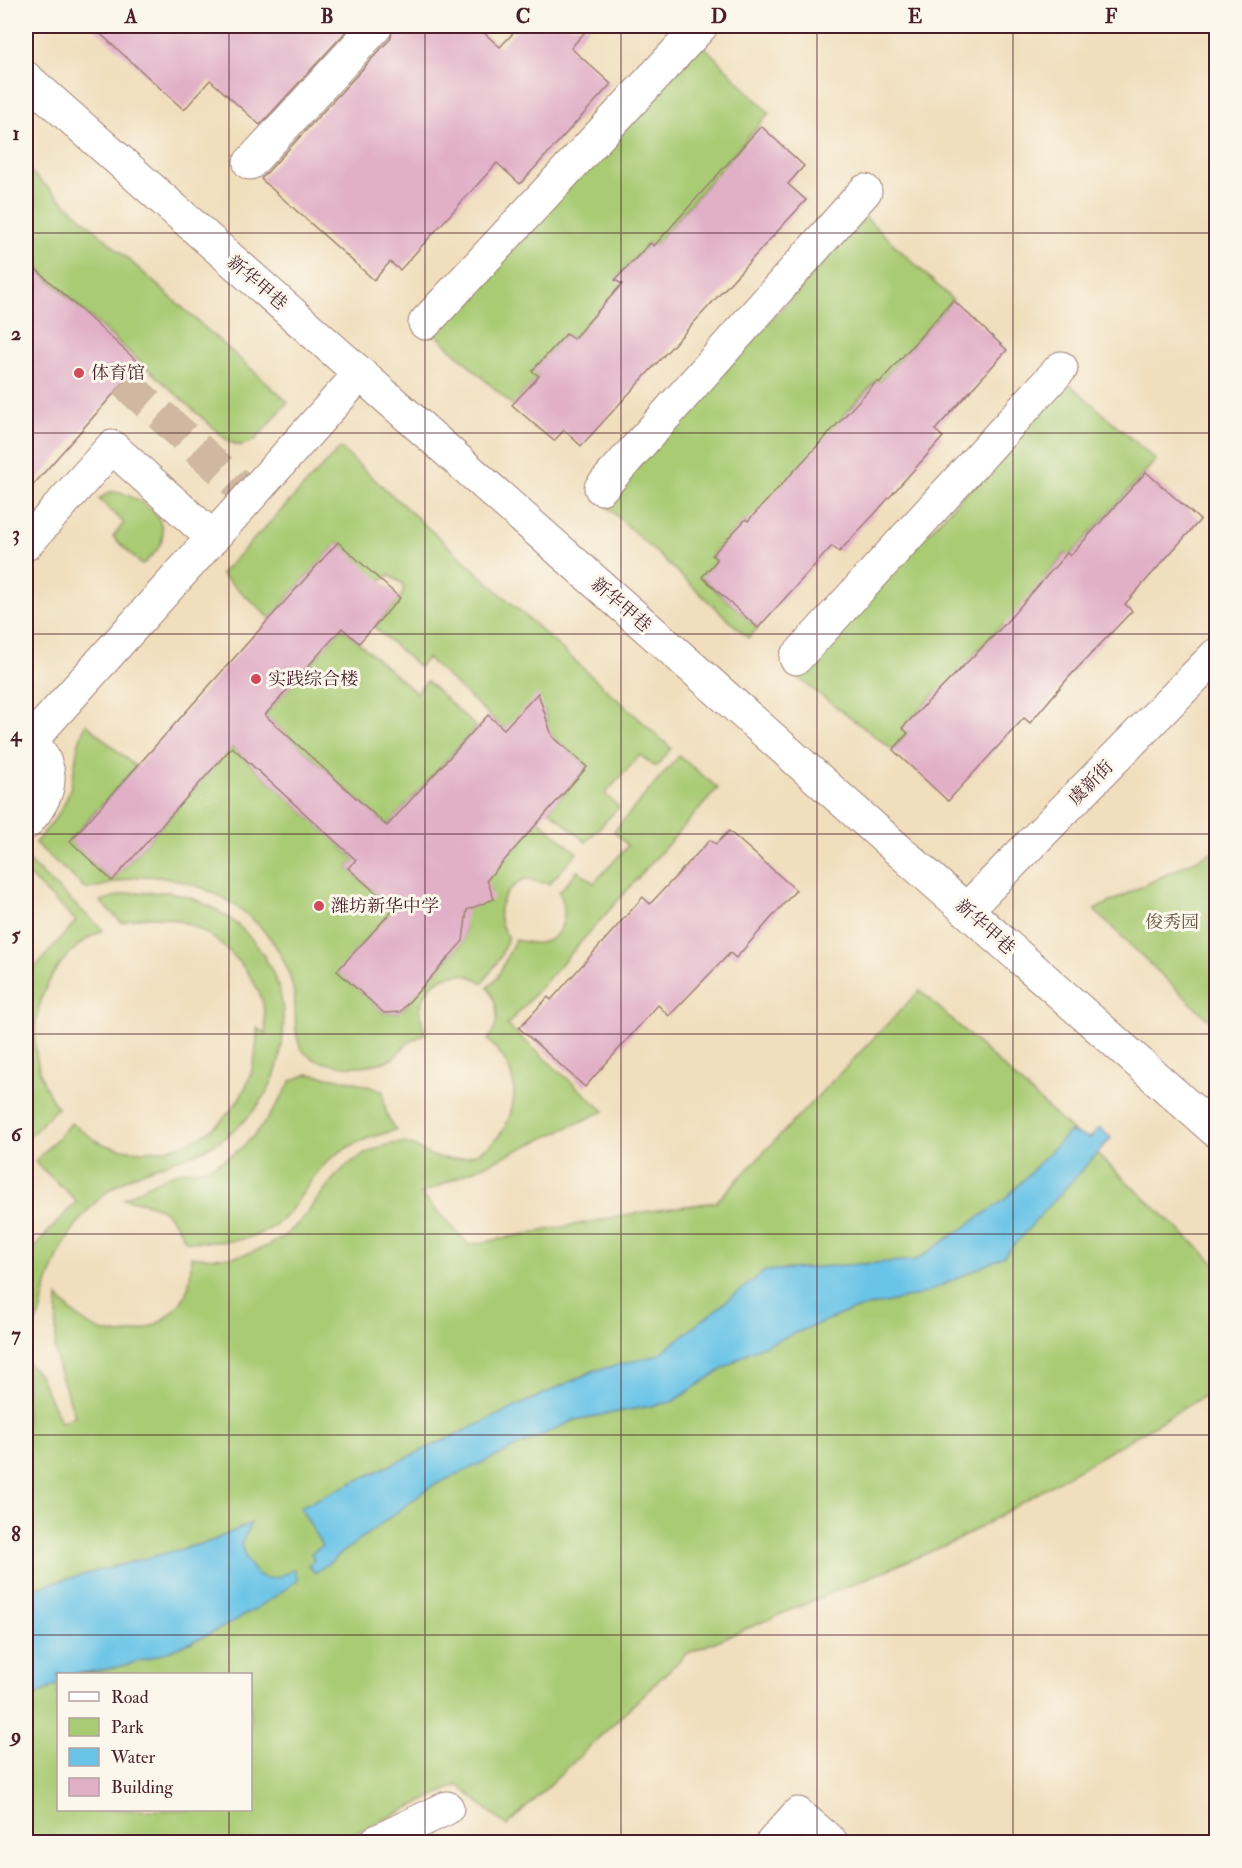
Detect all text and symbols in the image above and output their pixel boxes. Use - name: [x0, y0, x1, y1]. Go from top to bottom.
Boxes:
- text: A: [124, 4, 138, 29]
- text: B: [320, 4, 334, 29]
- text: C: [516, 4, 530, 29]
- text: D: [711, 4, 727, 29]
- text: E: [908, 4, 923, 29]
- text: F: [1105, 4, 1118, 29]
- text: 1: [12, 121, 20, 146]
- street label: 新华甲巷: [222, 251, 292, 315]
- text: 2: [11, 321, 21, 346]
- place label: 体育馆: [91, 362, 145, 385]
- marker: 体育馆: [72, 366, 86, 380]
- text: 3: [12, 521, 20, 546]
- street label: 新华甲巷: [586, 573, 656, 637]
- place label: 实践综合楼: [268, 668, 358, 691]
- marker: 实践综合楼: [249, 672, 263, 686]
- text: 4: [10, 722, 23, 747]
- street label: 虞新街: [1064, 756, 1118, 810]
- street label: 新华甲巷: [951, 894, 1019, 960]
- place label: 潍坊新华中学: [331, 895, 439, 918]
- marker: 潍坊新华中学: [312, 899, 326, 913]
- park label: 俊秀园: [1145, 911, 1199, 934]
- text: 5: [12, 922, 22, 947]
- text: 6: [11, 1122, 23, 1147]
- text: 7: [11, 1322, 21, 1347]
- text: 8: [11, 1522, 21, 1547]
- legend: [57, 1673, 252, 1811]
- text: Road: [111, 1686, 149, 1709]
- text: Park: [111, 1716, 144, 1739]
- text: 9: [9, 1723, 21, 1748]
- text: Water: [110, 1746, 155, 1769]
- text: Building: [111, 1776, 174, 1799]

